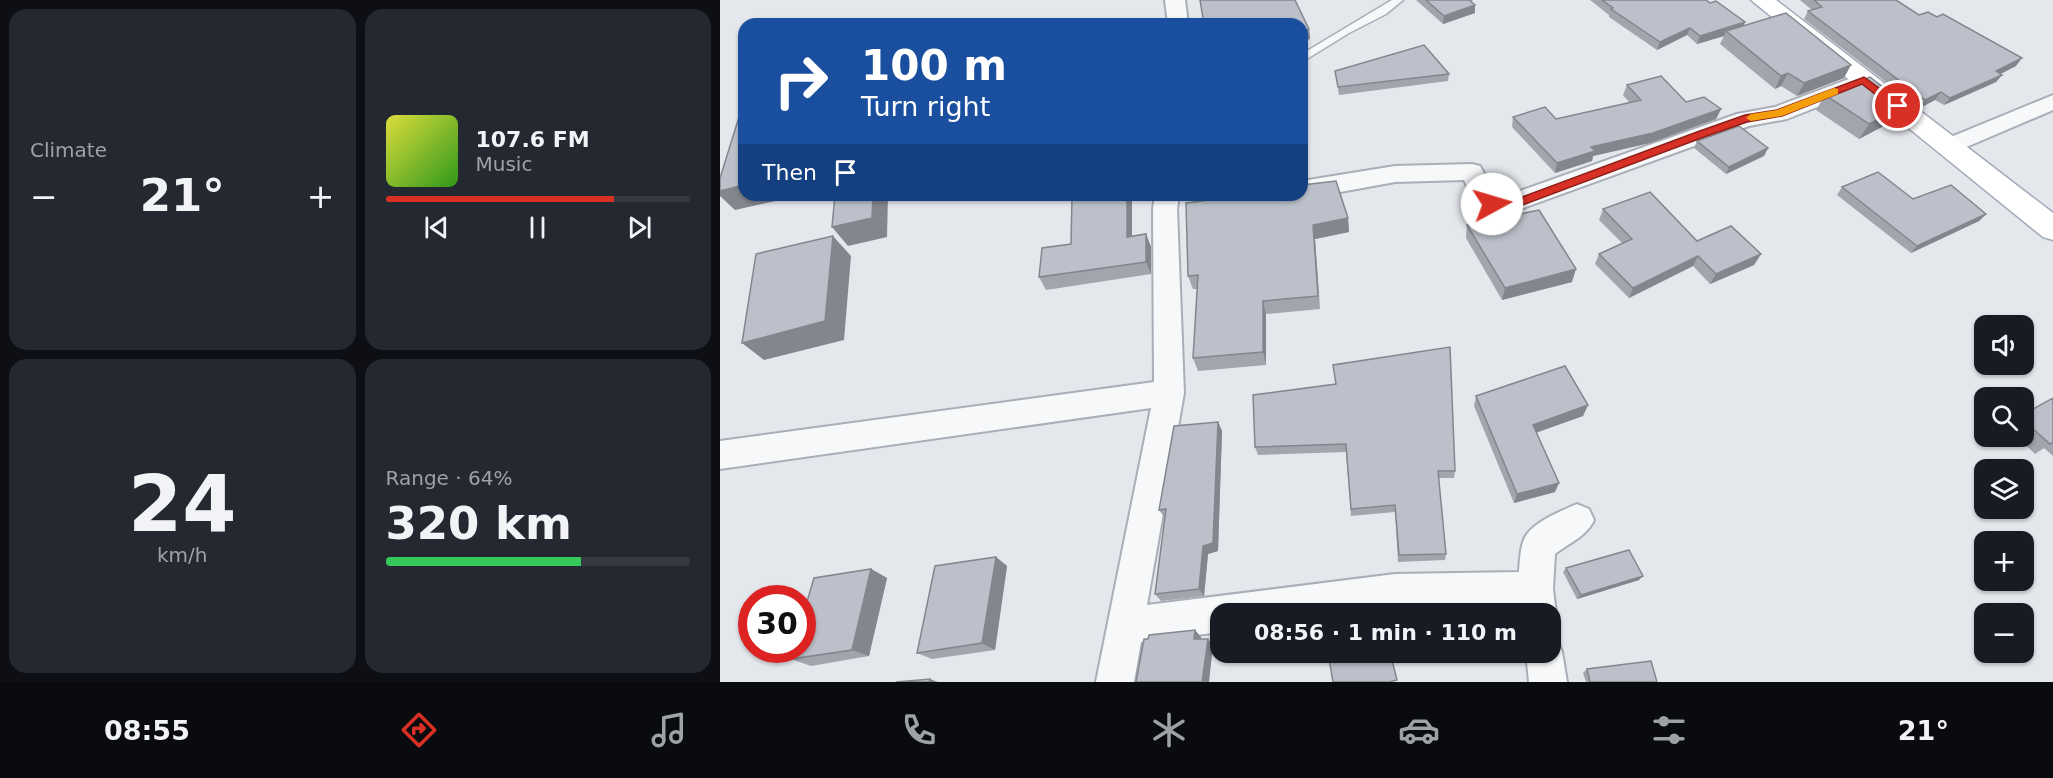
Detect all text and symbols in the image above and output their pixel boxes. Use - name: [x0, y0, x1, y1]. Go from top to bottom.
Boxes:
- text: 100 m: [861, 41, 1007, 90]
- icon: right: [762, 42, 840, 120]
- pin: [1872, 80, 1923, 131]
- icon: arrive: [1881, 89, 1914, 122]
- text: Turn right: [861, 91, 990, 122]
- text: 107.6 FM: [476, 127, 590, 152]
- text: Climate: [30, 138, 107, 162]
- text: Music: [476, 152, 532, 176]
- icon: arrive: [829, 156, 862, 189]
- text: Then: [762, 160, 817, 185]
- text: 21°: [140, 169, 225, 222]
- position arrow: [1460, 172, 1524, 236]
- text: −: [30, 177, 58, 216]
- text: +: [307, 177, 335, 216]
- icon: previous: [420, 211, 453, 244]
- icon: pause: [521, 211, 554, 244]
- icon: next: [623, 211, 656, 244]
- map controls: [1974, 315, 2034, 663]
- button: sound: [1974, 315, 2034, 375]
- button: search: [1974, 387, 2034, 447]
- text: 24: [128, 459, 237, 549]
- button: layers: [1974, 459, 2034, 519]
- text: Range · 64%: [386, 466, 512, 490]
- text: 320 km: [386, 497, 572, 550]
- button: +: [1974, 531, 2034, 591]
- text: km/h: [157, 543, 207, 567]
- speed limit sign: 30: [738, 585, 816, 663]
- button: −: [1974, 603, 2034, 663]
- text: 08:56 · 1 min · 110 m: [1254, 620, 1517, 645]
- icon: directions: [398, 709, 440, 751]
- icon: music: [648, 709, 690, 751]
- icon: phone: [898, 709, 940, 751]
- icon: climate: [1148, 709, 1190, 751]
- icon: car: [1398, 709, 1440, 751]
- icon: filters: [1648, 709, 1690, 751]
- text: 08:55: [104, 715, 190, 746]
- text: 21°: [1898, 715, 1949, 746]

